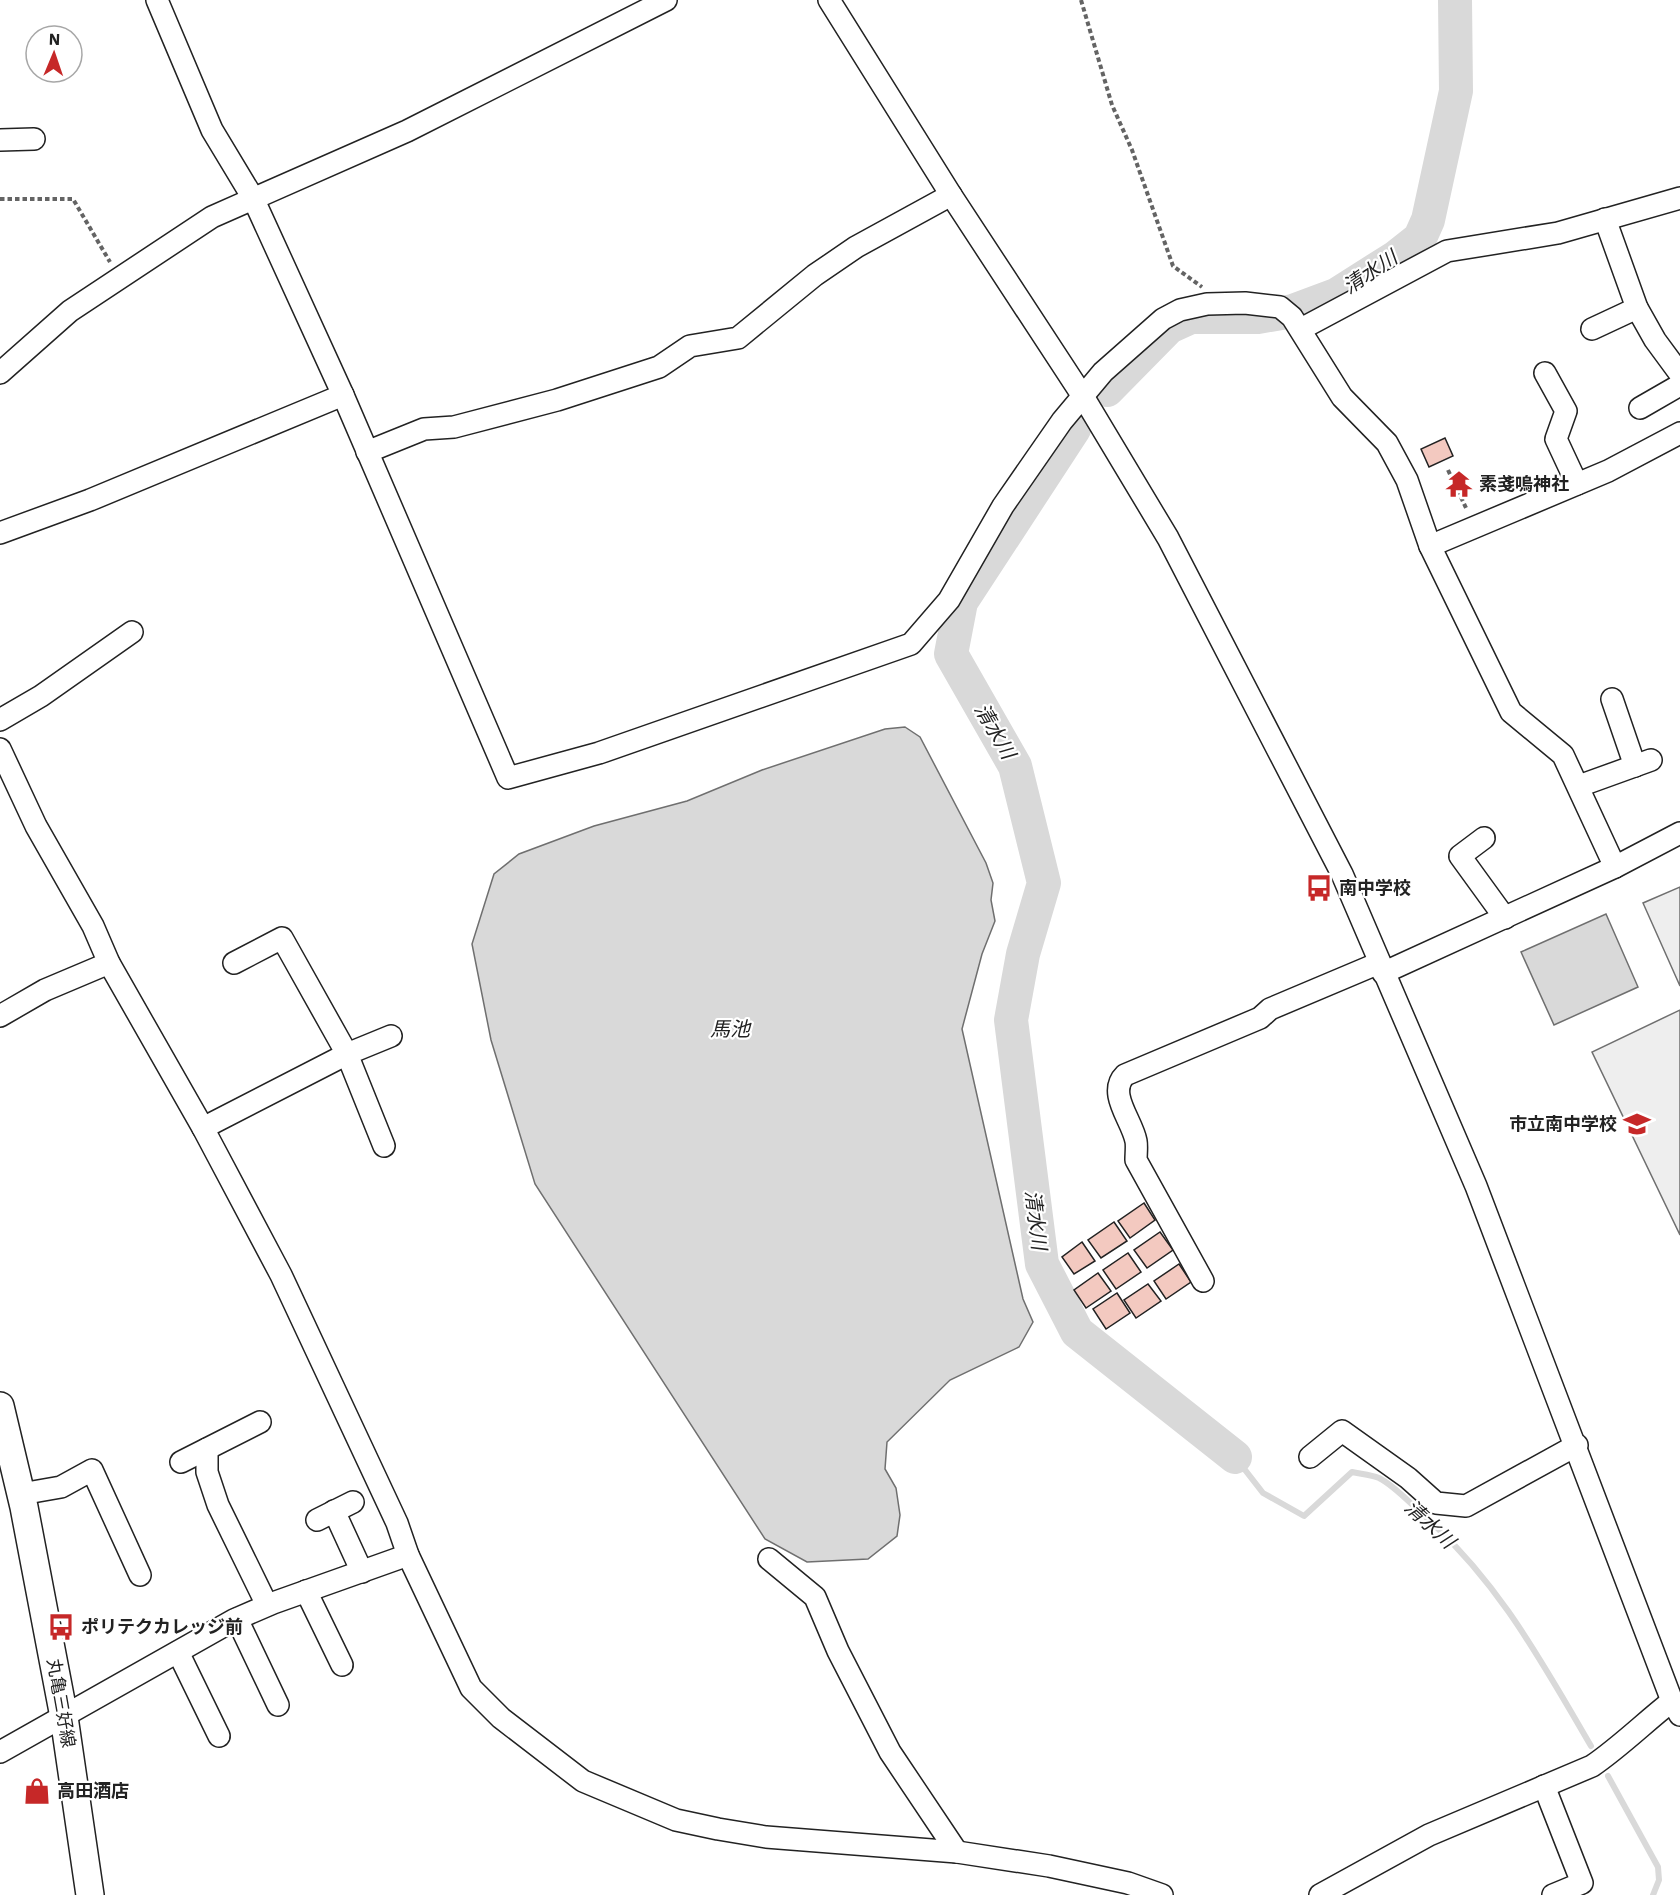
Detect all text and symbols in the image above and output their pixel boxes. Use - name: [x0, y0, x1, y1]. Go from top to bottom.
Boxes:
- north arrow: [24, 24, 84, 84]
- text: N: [48, 29, 61, 49]
- water label: 清水川: [1337, 242, 1404, 300]
- temple icon: 素戔嗚神社: [1444, 469, 1474, 499]
- place label: 素戔嗚神社: [1479, 472, 1569, 495]
- water label: 清水川: [969, 698, 1023, 765]
- bus stop icon: 南中学校: [1304, 873, 1334, 903]
- place label: 南中学校: [1339, 876, 1411, 899]
- water label: 馬池: [710, 1015, 752, 1042]
- school or university icon: 市立南中学校: [1622, 1109, 1652, 1139]
- place label: 市立南中学校: [1509, 1112, 1617, 1135]
- water label: 清水川: [1019, 1189, 1054, 1253]
- water label: 清水川: [1399, 1493, 1463, 1555]
- bus stop icon: ポリテクカレッジ前: [46, 1612, 76, 1642]
- place label: ポリテクカレッジ前: [81, 1615, 243, 1638]
- street label: 丸亀三好線: [42, 1657, 81, 1749]
- shop icon: 高田酒店: [22, 1776, 52, 1806]
- place label: 高田酒店: [57, 1779, 129, 1802]

